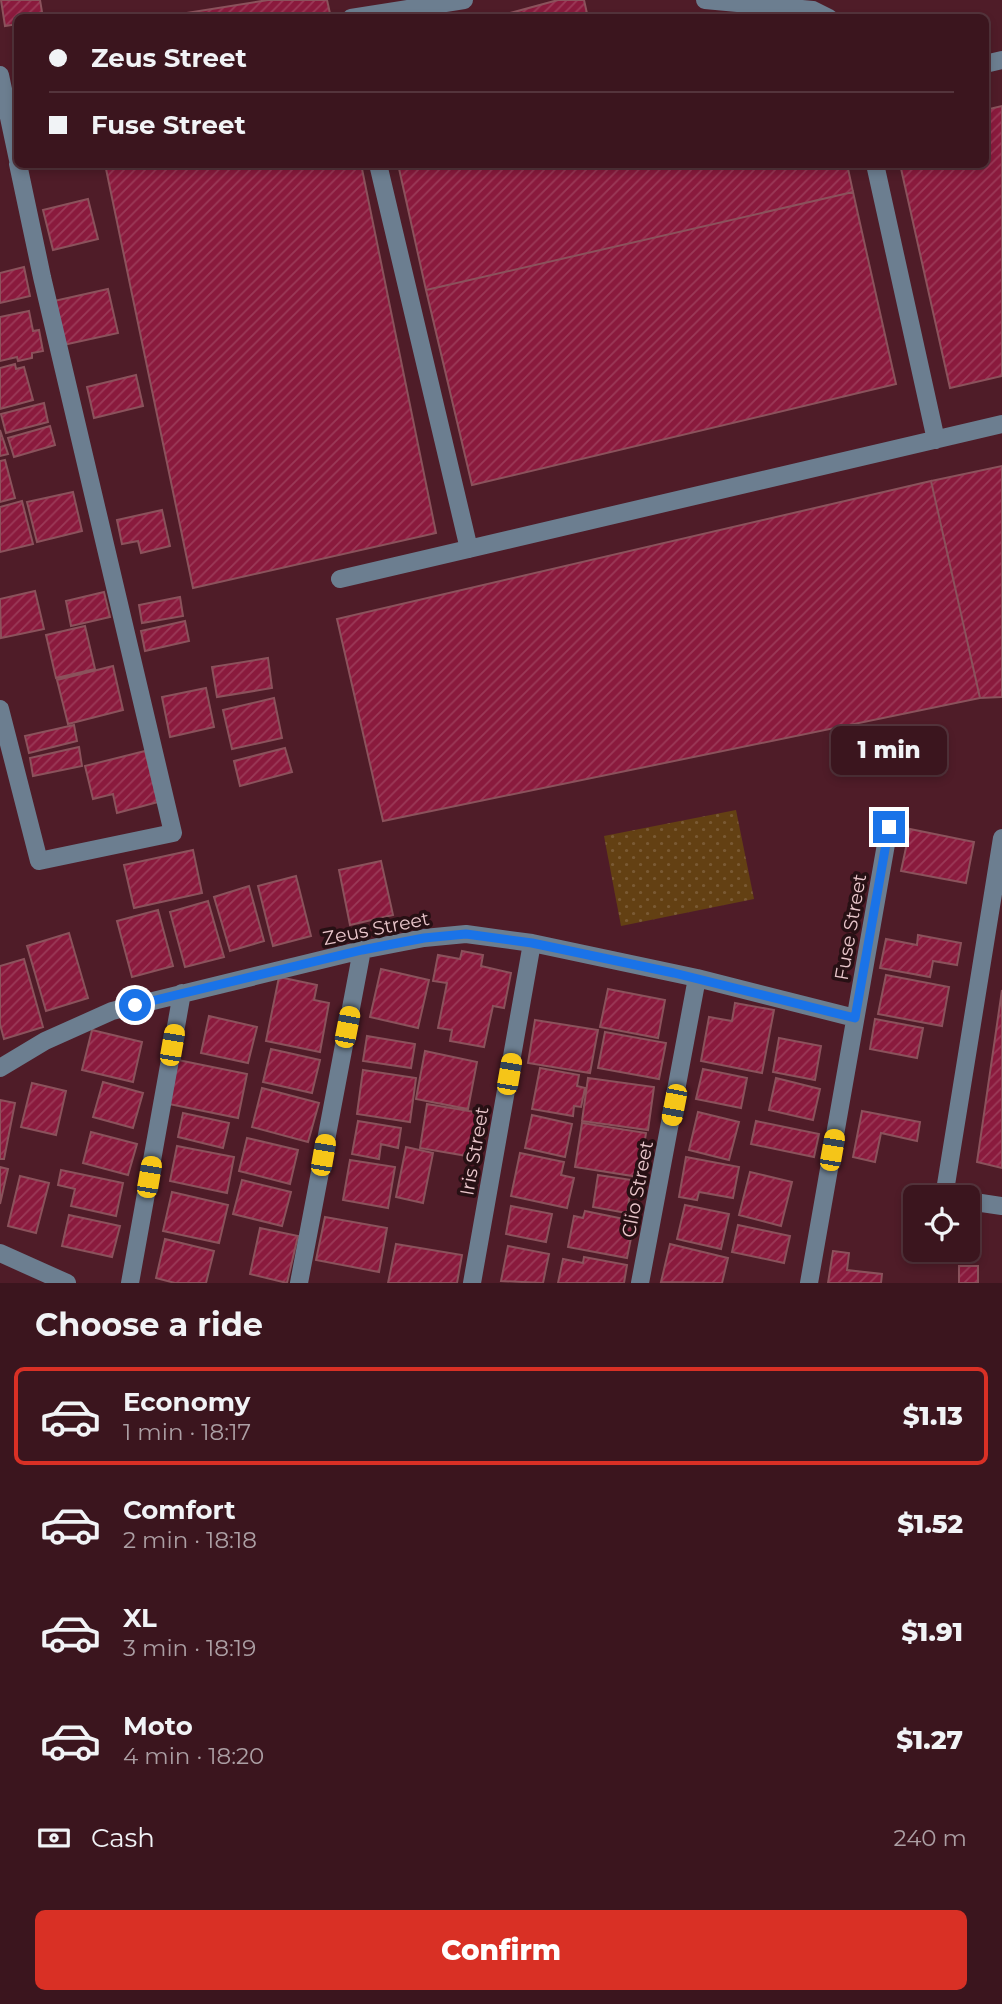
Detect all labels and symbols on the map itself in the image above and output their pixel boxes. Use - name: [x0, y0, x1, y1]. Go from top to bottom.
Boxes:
- callout: 1 min: [831, 726, 947, 774]
- route end: [873, 811, 905, 843]
- street label: Fuse Street: [830, 872, 871, 982]
- street label: Zeus Street: [321, 907, 432, 950]
- route start: [119, 989, 151, 1021]
- car: [333, 1004, 362, 1050]
- car: [159, 1022, 186, 1068]
- car: [496, 1051, 523, 1097]
- car: [660, 1082, 689, 1128]
- street label: Iris Street: [455, 1104, 494, 1197]
- car: [819, 1127, 846, 1173]
- car: [310, 1132, 337, 1178]
- street label: Clio Street: [617, 1139, 658, 1239]
- car: [136, 1154, 163, 1200]

